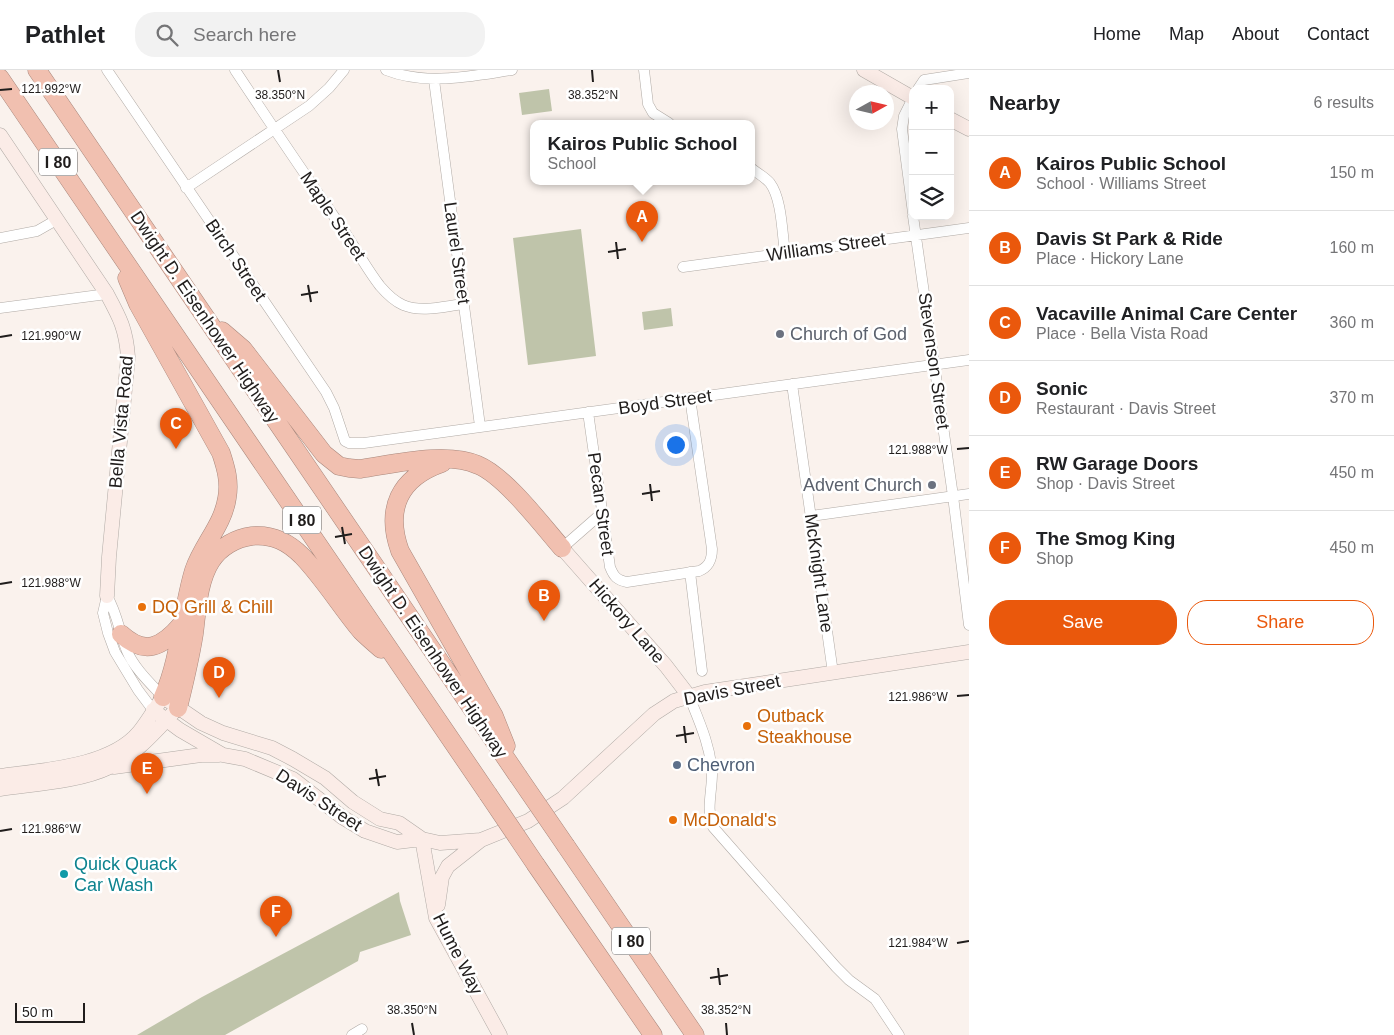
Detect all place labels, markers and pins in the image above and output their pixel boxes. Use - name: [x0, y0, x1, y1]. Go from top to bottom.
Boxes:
- pin: A: [626, 201, 658, 242]
- place label: Church of God: [790, 324, 907, 344]
- marker: Church of God: [774, 328, 786, 340]
- pin: C: [160, 408, 192, 449]
- place label: Advent Church: [803, 475, 922, 495]
- marker: Advent Church: [926, 479, 938, 491]
- pin: B: [528, 580, 560, 621]
- place label: DQ Grill & Chill: [152, 597, 273, 617]
- marker: DQ Grill & Chill: [136, 601, 148, 613]
- pin: D: [203, 657, 235, 698]
- place label: Outback Steakhouse: [757, 706, 852, 747]
- marker: Outback Steakhouse: [741, 720, 753, 732]
- pin: E: [131, 753, 163, 794]
- place label: Chevron: [687, 755, 755, 775]
- marker: Chevron: [671, 759, 683, 771]
- place label: McDonald's: [683, 810, 776, 830]
- marker: McDonald's: [667, 814, 679, 826]
- place label: Quick Quack Car Wash: [74, 854, 178, 895]
- marker: Quick Quack Car Wash: [58, 868, 70, 880]
- pin: F: [260, 896, 292, 937]

